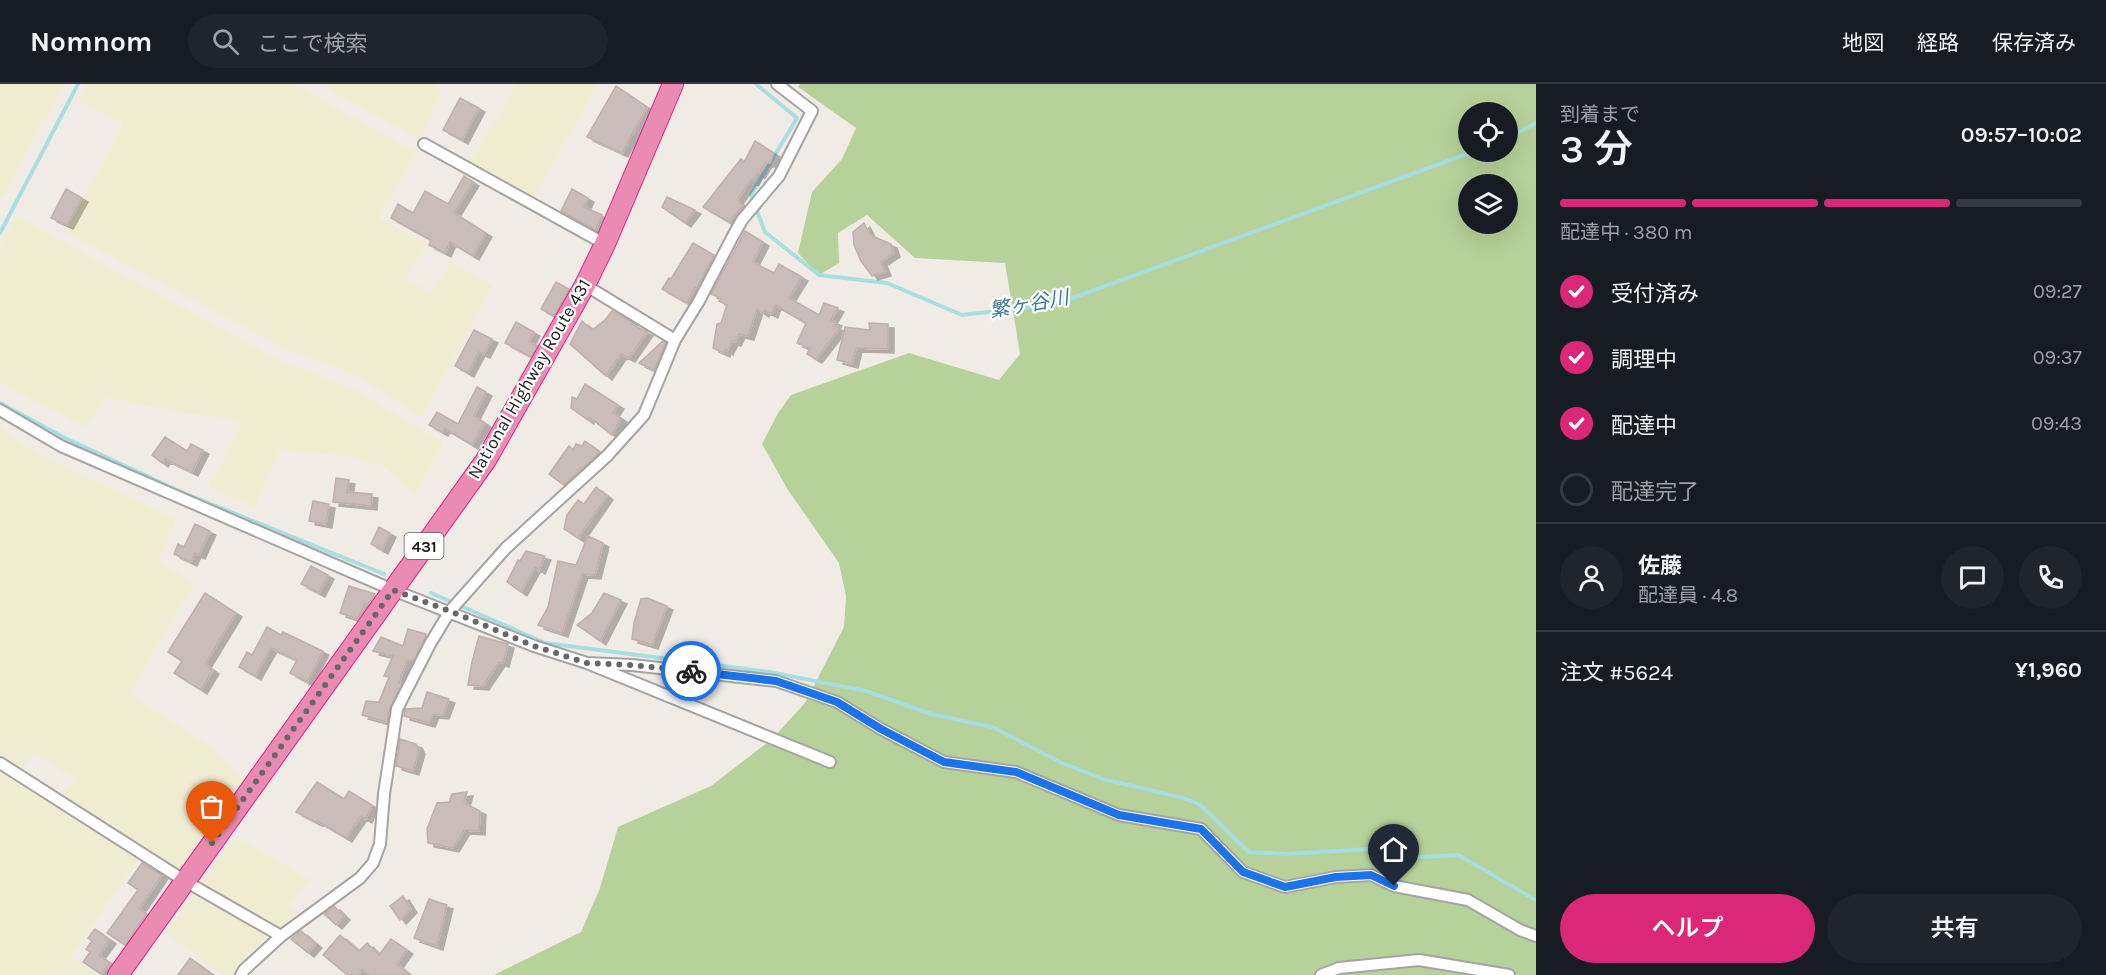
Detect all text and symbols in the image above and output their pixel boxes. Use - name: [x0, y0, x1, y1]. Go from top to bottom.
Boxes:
- search box: [188, 14, 608, 68]
- text: Nomnom: [30, 25, 152, 58]
- icon: search: [209, 25, 242, 58]
- text: ここで検索: [257, 31, 367, 57]
- text: 地図: [1842, 31, 1884, 55]
- text: 経路: [1917, 31, 1959, 55]
- text: 保存済み: [1992, 31, 2076, 55]
- map controls: [1458, 102, 1518, 234]
- button: locate: [1458, 102, 1518, 162]
- text: 到着まで: [1560, 103, 1640, 126]
- text: 09:57–10:02: [1961, 122, 2082, 148]
- text: 3 分: [1560, 126, 1633, 172]
- button: layers: [1458, 174, 1518, 234]
- text: 配達中 · 380 m: [1560, 221, 1693, 244]
- street label: National Highway Route 431: [463, 275, 595, 483]
- icon: check: [1560, 275, 1593, 308]
- text: 09:27: [2033, 280, 2082, 303]
- text: 受付済み: [1611, 281, 1699, 307]
- water label: 繁ヶ谷川: [988, 285, 1072, 322]
- icon: check: [1560, 341, 1593, 374]
- text: 09:37: [2033, 346, 2082, 369]
- text: 調理中: [1611, 347, 1677, 373]
- icon: check: [1560, 407, 1593, 440]
- text: 09:43: [2031, 412, 2082, 435]
- text: 配達中: [1611, 413, 1677, 439]
- text: 配達完了: [1611, 479, 1699, 505]
- road number: 431: [404, 533, 444, 559]
- button: person: [1560, 546, 1623, 609]
- button: chat: [1941, 546, 2004, 609]
- button: phone: [2019, 546, 2082, 609]
- text: 佐藤: [1638, 553, 1682, 579]
- text: 配達員 · 4.8: [1638, 584, 1738, 607]
- courier: [661, 641, 721, 701]
- icon: bike: [675, 655, 708, 688]
- text: ¥1,960: [2015, 657, 2082, 683]
- text: 注文 #5624: [1560, 660, 1673, 686]
- pin: [186, 781, 237, 843]
- icon: bag: [195, 790, 228, 823]
- pin: [1368, 824, 1419, 886]
- icon: home: [1377, 833, 1410, 866]
- button: ヘルプ: [1560, 894, 1815, 963]
- button: 共有: [1827, 894, 2082, 963]

